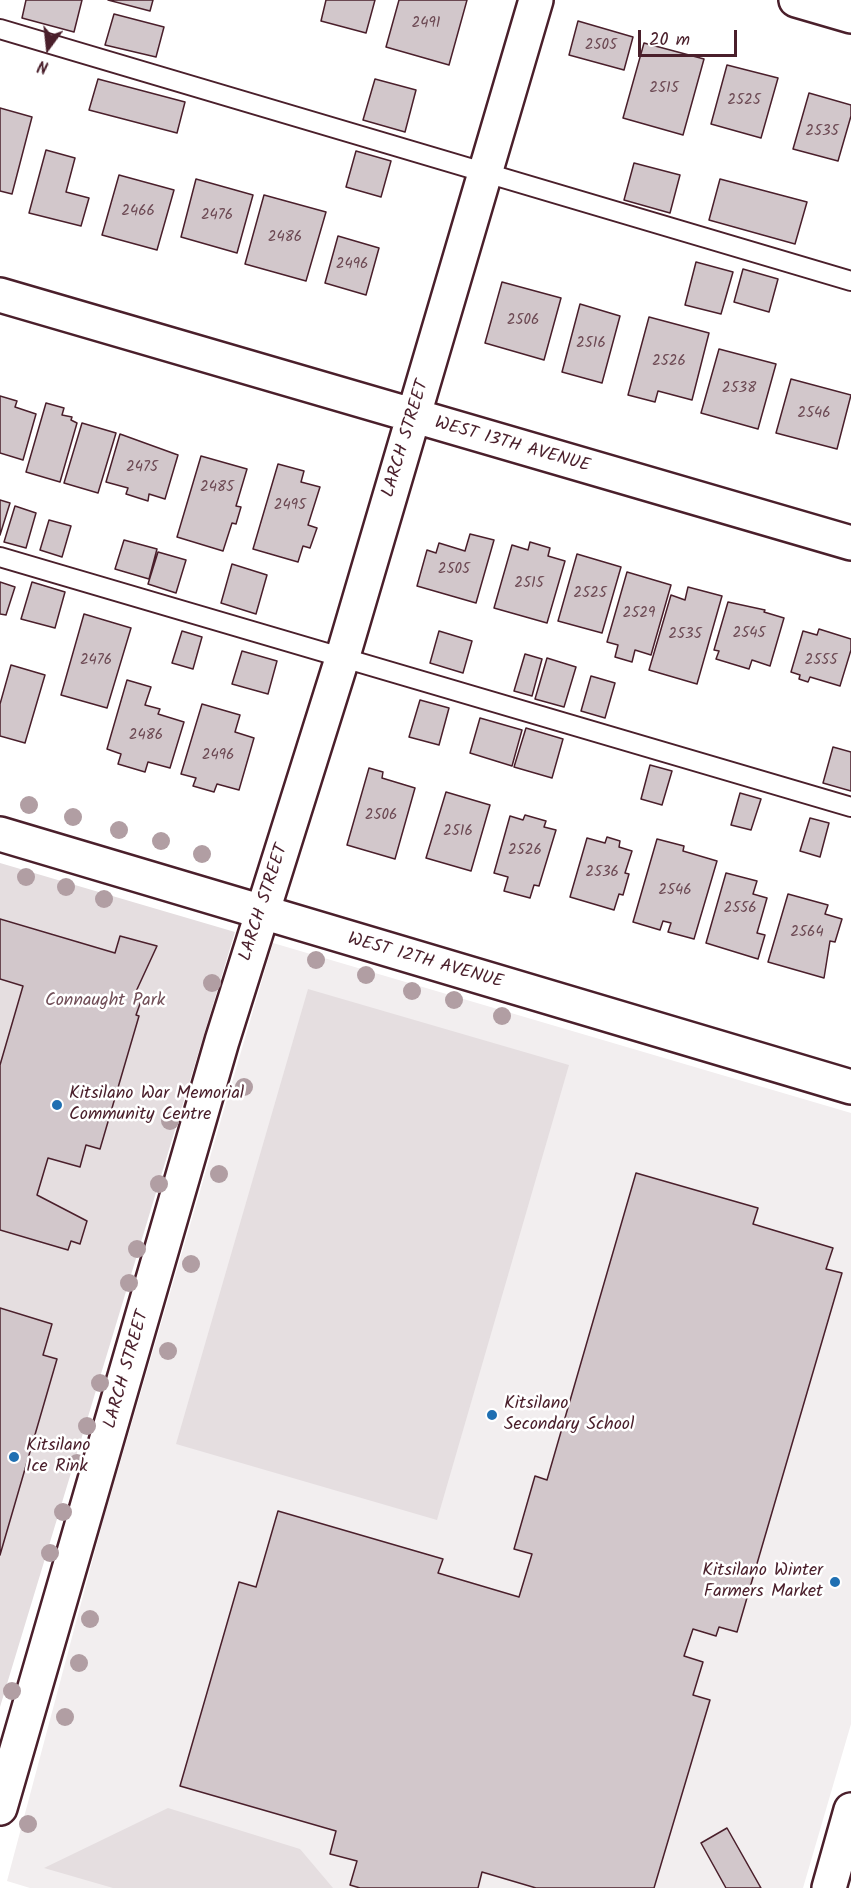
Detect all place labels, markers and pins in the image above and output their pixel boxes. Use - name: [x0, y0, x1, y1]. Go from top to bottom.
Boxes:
- place label: Kitsilano War Memorial Community Centre: [69, 1084, 244, 1126]
- marker: Kitsilano War Memorial Community Centre: [50, 1098, 64, 1112]
- place label: Kitsilano Secondary School: [504, 1394, 634, 1436]
- marker: Kitsilano Secondary School: [485, 1408, 499, 1422]
- place label: Kitsilano Ice Rink: [26, 1436, 90, 1478]
- marker: Kitsilano Ice Rink: [7, 1450, 21, 1464]
- place label: Kitsilano Winter Farmers Market: [702, 1561, 823, 1604]
- marker: Kitsilano Winter Farmers Market: [828, 1575, 842, 1589]

